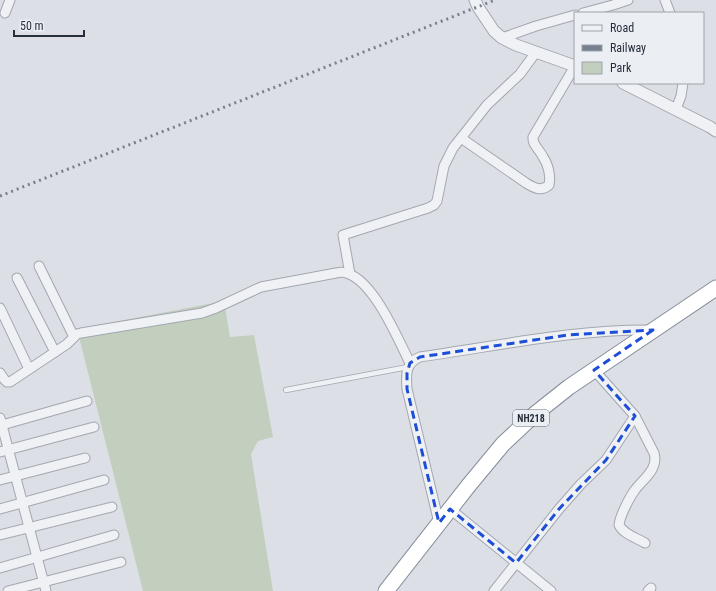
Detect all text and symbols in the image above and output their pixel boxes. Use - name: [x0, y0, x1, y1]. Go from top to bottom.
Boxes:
- scale bar: [14, 12, 84, 38]
- legend: [574, 12, 704, 84]
- text: 50 m: [20, 19, 44, 33]
- text: Road: [610, 21, 634, 35]
- text: Railway: [610, 41, 646, 55]
- text: Park: [610, 61, 632, 75]
- road number: NH218: [513, 410, 549, 426]

